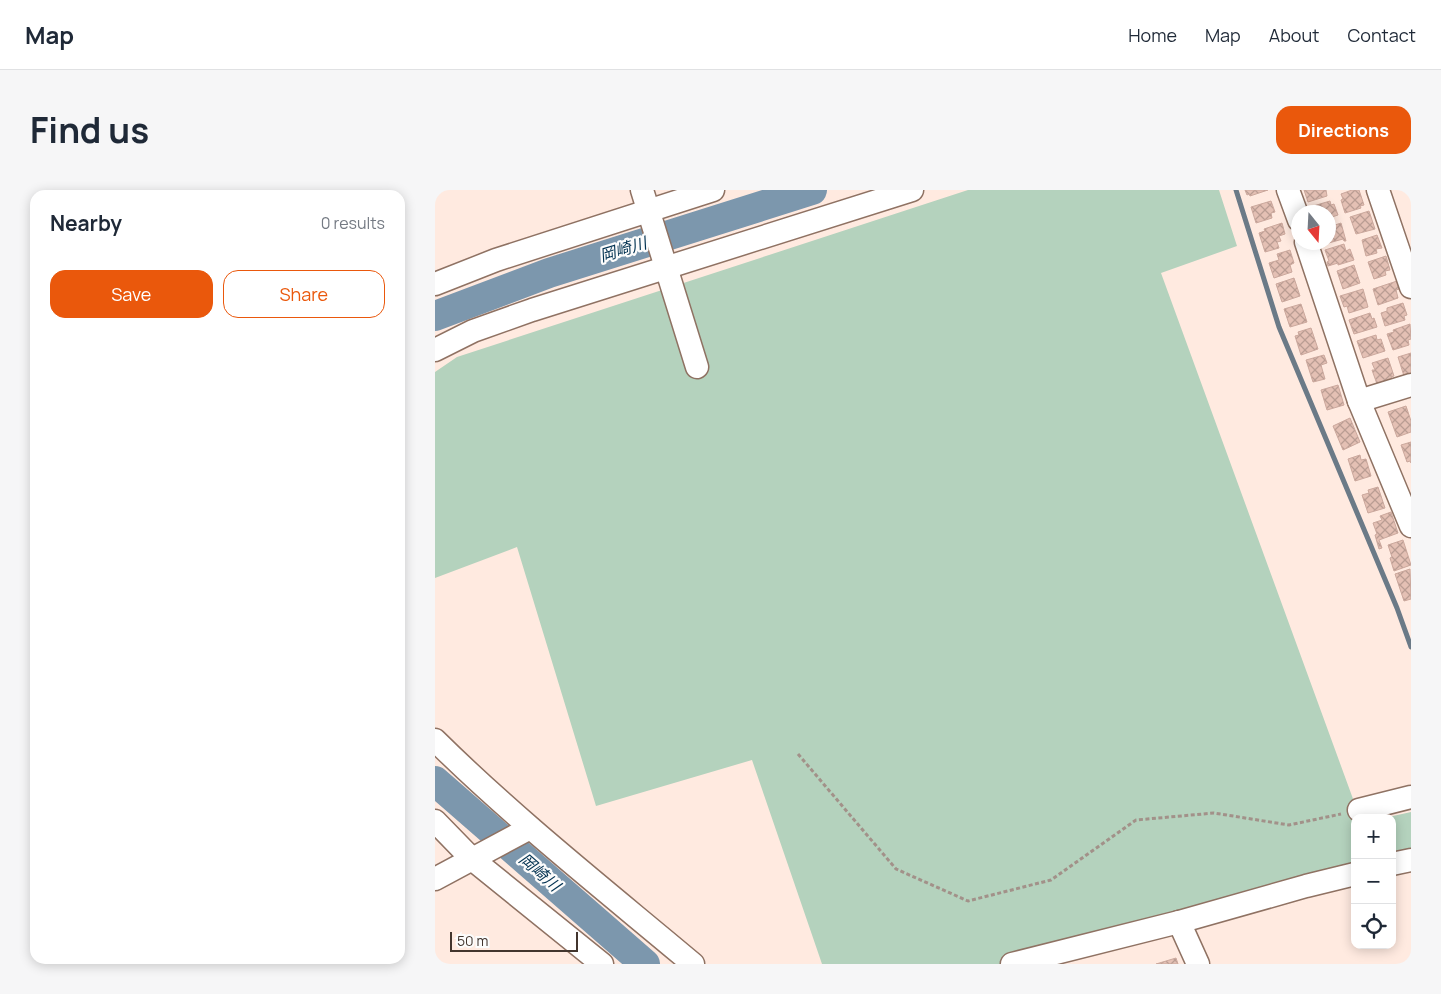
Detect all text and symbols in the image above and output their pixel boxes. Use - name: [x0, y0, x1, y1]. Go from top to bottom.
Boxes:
- text: Map: [25, 18, 74, 51]
- text: Home: [1128, 23, 1177, 47]
- text: Map: [1205, 23, 1241, 47]
- text: About: [1269, 23, 1319, 47]
- text: Contact: [1347, 23, 1416, 47]
- text: Find us: [30, 106, 149, 154]
- button: Directions: [1276, 106, 1411, 154]
- north arrow: [1291, 205, 1336, 250]
- text: Nearby: [50, 209, 122, 237]
- text: 0 results: [321, 212, 385, 234]
- water label: 岡崎川: [597, 231, 651, 267]
- button: Save: [50, 270, 213, 318]
- button: Share: [223, 270, 385, 318]
- map controls: [1351, 814, 1396, 949]
- button: +: [1351, 814, 1396, 859]
- water label: 岡崎川: [515, 848, 567, 897]
- button: −: [1351, 859, 1396, 904]
- button: locate: [1351, 904, 1396, 949]
- scale bar: [450, 929, 577, 952]
- text: 50 m: [457, 931, 488, 950]

